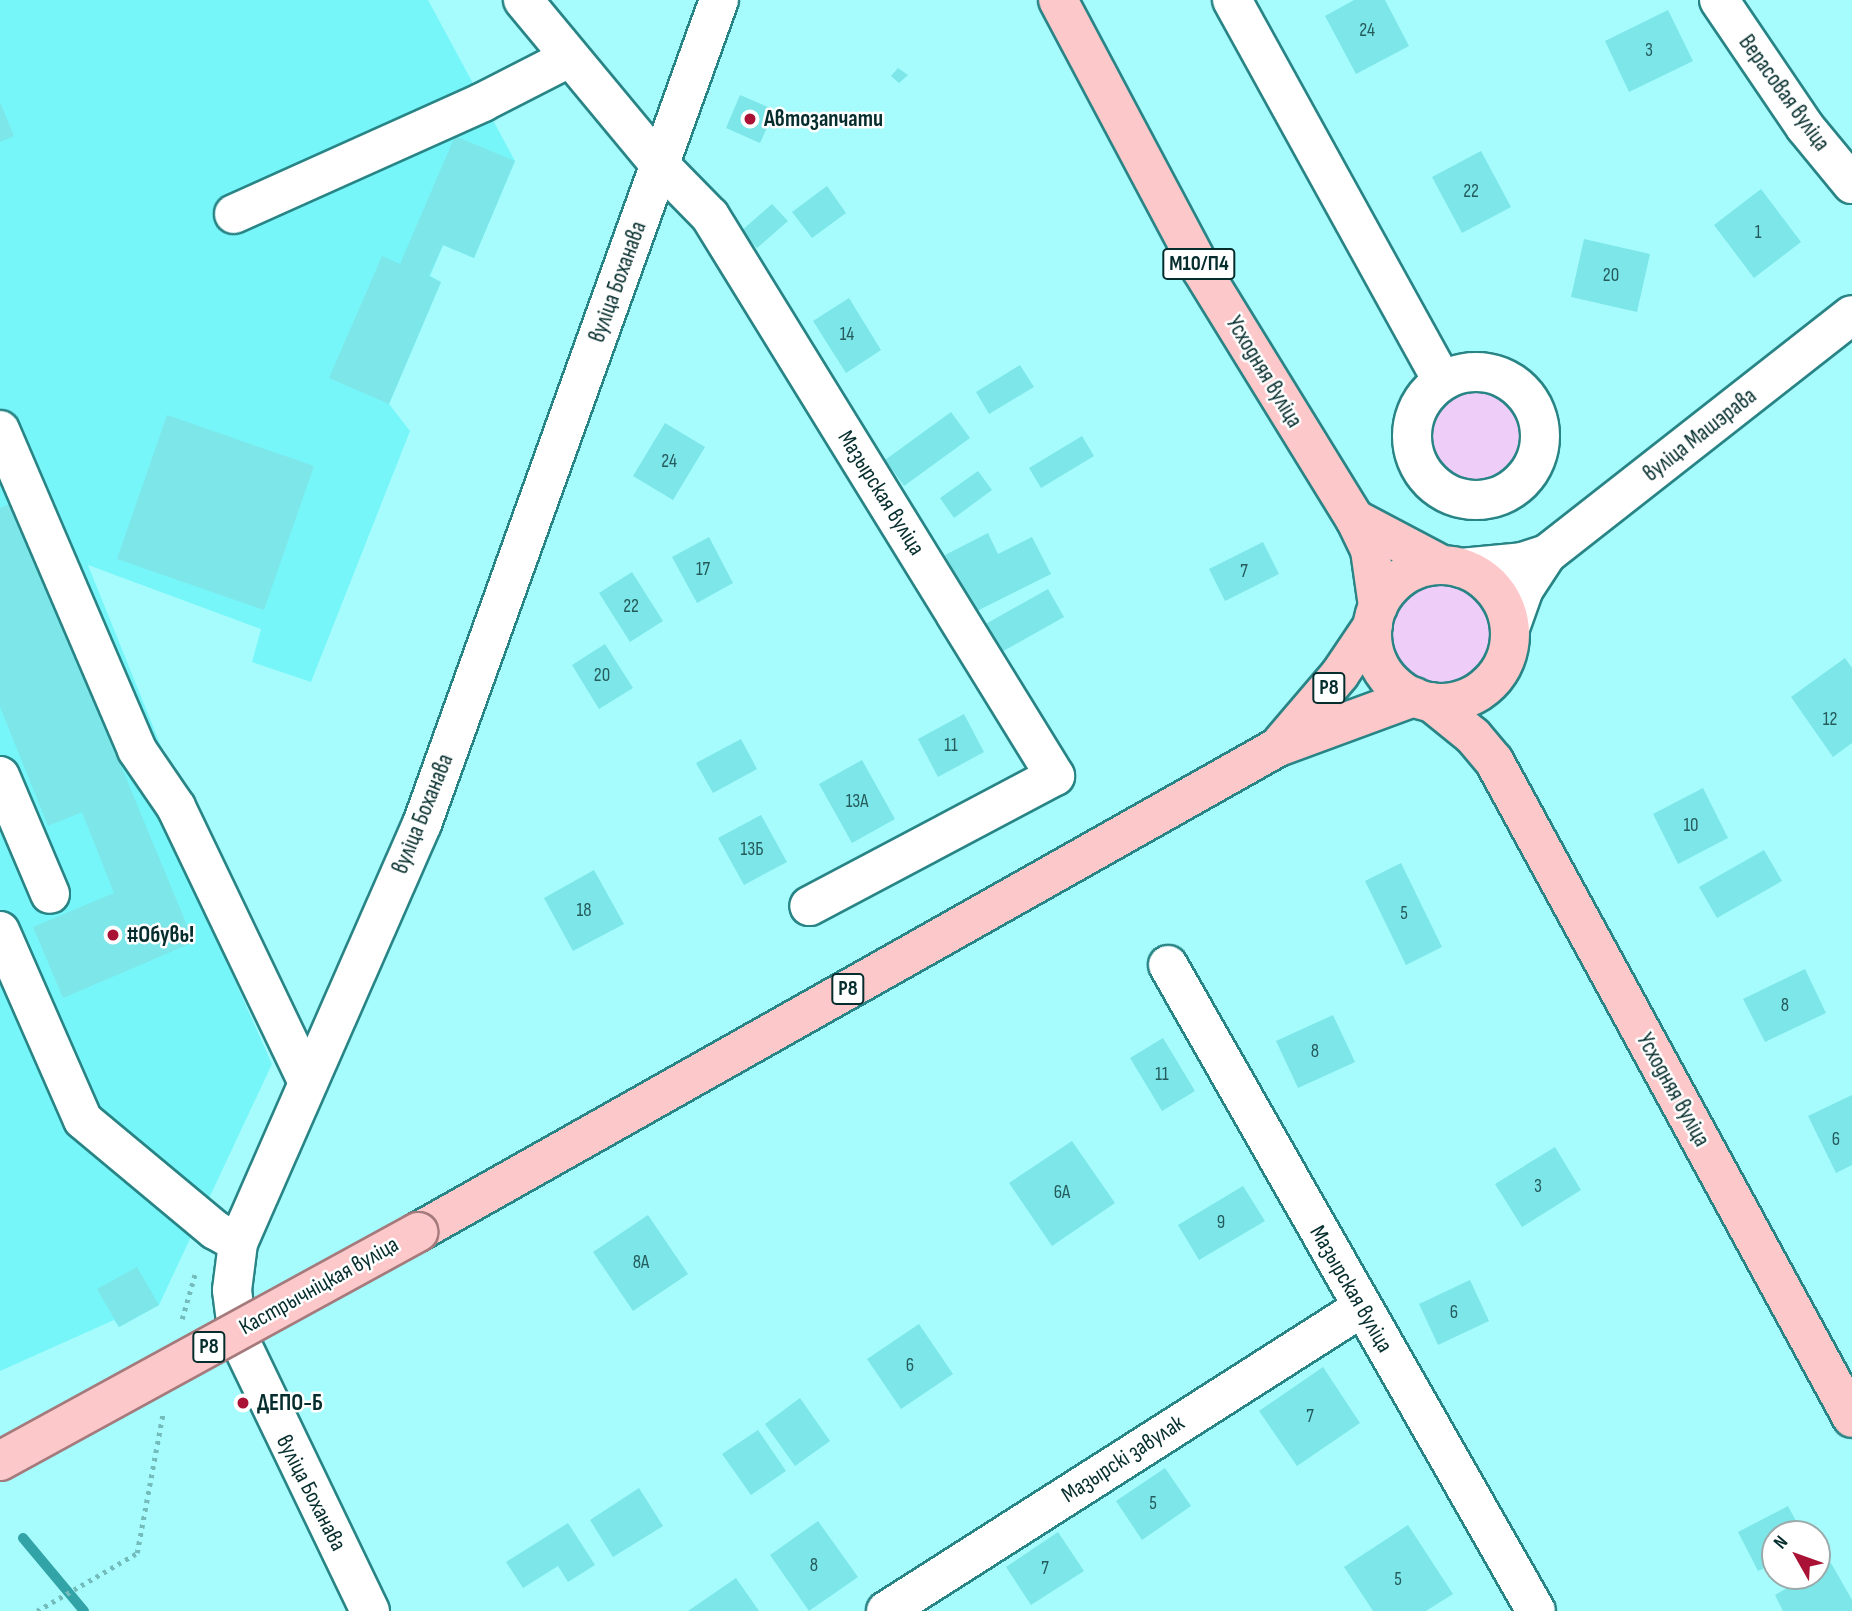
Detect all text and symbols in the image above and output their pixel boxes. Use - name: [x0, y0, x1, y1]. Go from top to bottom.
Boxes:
- house number: 24: [1359, 20, 1375, 42]
- street label: Верасовая вуліца: [1733, 30, 1835, 156]
- house number: 3: [1645, 40, 1653, 62]
- place label: Автозапчати: [764, 105, 883, 133]
- marker: Автозапчати: [742, 111, 758, 127]
- house number: 22: [1463, 181, 1479, 203]
- street label: вуліца Боханава: [583, 218, 653, 346]
- house number: 1: [1755, 222, 1761, 244]
- road number: М10/П4: [1162, 246, 1236, 282]
- house number: 20: [1603, 265, 1619, 287]
- street label: Усходняя вуліца: [1220, 311, 1308, 433]
- house number: 14: [840, 324, 854, 346]
- street label: вуліца Машэрава: [1638, 382, 1762, 488]
- street label: Мазырская вуліца: [832, 425, 930, 561]
- house number: 24: [661, 451, 677, 473]
- house number: 17: [696, 559, 710, 581]
- house number: 7: [1240, 561, 1248, 583]
- house number: 22: [623, 596, 639, 618]
- house number: 20: [594, 665, 610, 687]
- road number: Р8: [1312, 670, 1346, 706]
- house number: 12: [1823, 709, 1837, 731]
- house number: 11: [944, 735, 958, 757]
- street label: вуліца Боханава: [387, 750, 459, 878]
- house number: 13А: [846, 791, 868, 813]
- house number: 10: [1683, 815, 1699, 837]
- house number: 13Б: [741, 839, 763, 861]
- house number: 18: [577, 900, 591, 922]
- house number: 5: [1400, 903, 1408, 925]
- place label: #Обувь!: [127, 921, 194, 949]
- marker: #Обувь!: [105, 927, 121, 943]
- road number: Р8: [830, 972, 866, 1006]
- house number: 8: [1781, 995, 1789, 1017]
- street label: Усходняя вуліца: [1631, 1028, 1715, 1152]
- house number: 8: [1311, 1041, 1319, 1063]
- house number: 11: [1155, 1064, 1169, 1086]
- house number: 6: [1832, 1129, 1840, 1151]
- house number: 3: [1534, 1176, 1542, 1198]
- house number: 6А: [1054, 1182, 1070, 1204]
- house number: 9: [1217, 1212, 1225, 1234]
- street label: Мазырская вуліца: [1304, 1221, 1398, 1357]
- street label: Кастрычніцкая вуліца: [235, 1231, 403, 1341]
- house number: 8А: [633, 1252, 649, 1274]
- house number: 6: [1450, 1302, 1458, 1324]
- road number: Р8: [192, 1330, 227, 1364]
- house number: 6: [906, 1355, 914, 1377]
- place label: ДЕПО-Б: [257, 1389, 323, 1417]
- marker: ДЕПО-Б: [235, 1395, 251, 1411]
- house number: 7: [1306, 1406, 1314, 1428]
- street label: Мазырскі завулак: [1057, 1409, 1189, 1509]
- street label: вуліца Боханава: [270, 1430, 352, 1556]
- house number: 5: [1149, 1493, 1157, 1515]
- north arrow: [1761, 1520, 1831, 1590]
- text: N: [1769, 1531, 1793, 1554]
- house number: 8: [810, 1555, 818, 1577]
- house number: 7: [1041, 1558, 1049, 1580]
- house number: 5: [1394, 1569, 1402, 1591]

